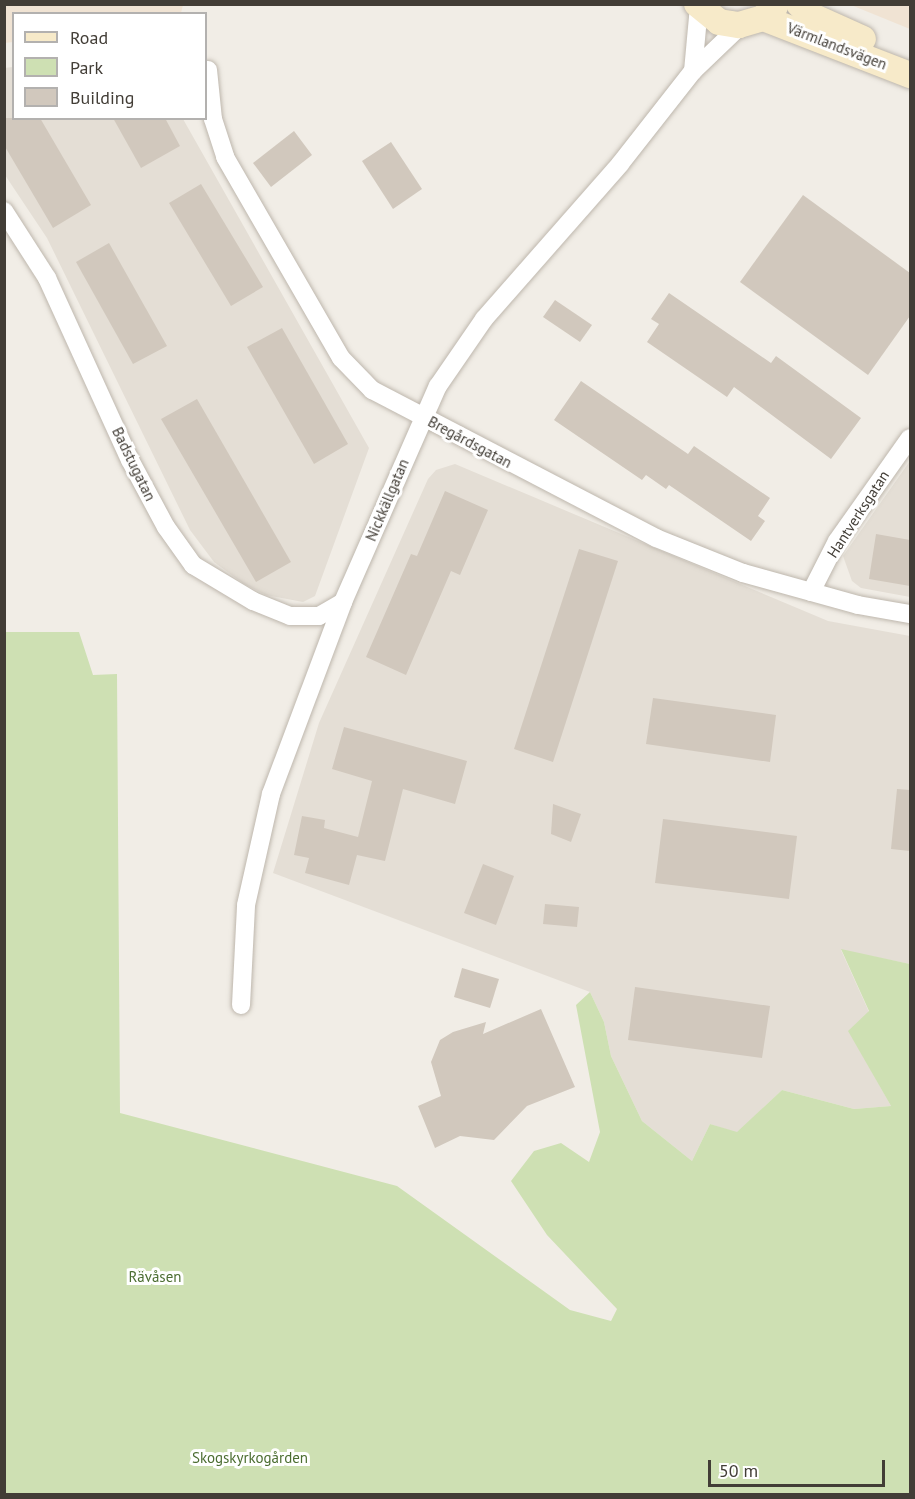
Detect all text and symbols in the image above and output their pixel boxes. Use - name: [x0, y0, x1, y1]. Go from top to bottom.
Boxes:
- legend: [12, 12, 207, 120]
- street label: Värmlandsvägen: [785, 19, 889, 73]
- text: Road: [70, 26, 108, 49]
- text: Park: [70, 56, 103, 79]
- text: Building: [70, 86, 134, 109]
- street label: Bregårdsgatan: [425, 412, 515, 472]
- street label: Badstugatan: [108, 424, 160, 504]
- street label: Nickkällgatan: [362, 456, 412, 544]
- street label: Hantverksgatan: [823, 467, 893, 561]
- park label: Rävåsen: [128, 1268, 182, 1286]
- scale bar: [711, 1448, 888, 1486]
- park label: Skogskyrkogården: [192, 1449, 308, 1467]
- text: 50 m: [719, 1459, 758, 1482]

